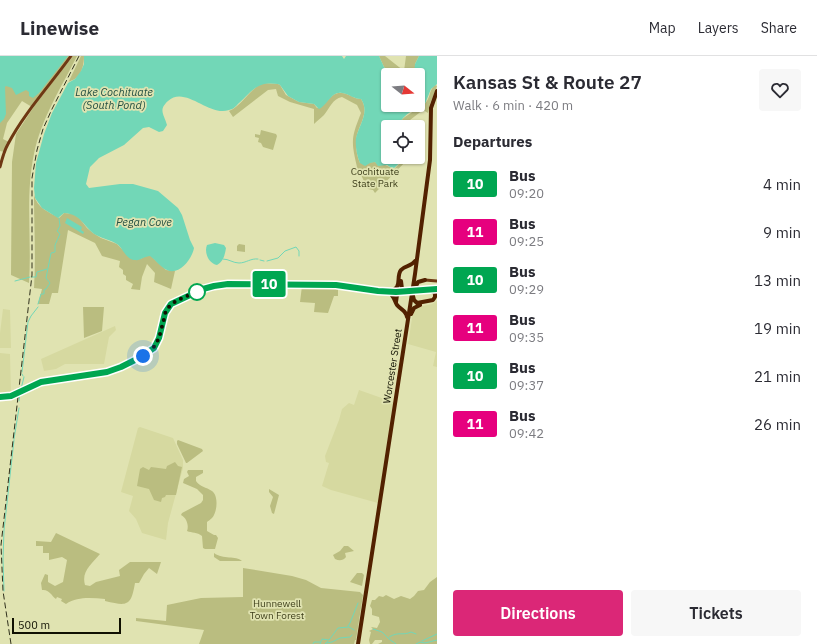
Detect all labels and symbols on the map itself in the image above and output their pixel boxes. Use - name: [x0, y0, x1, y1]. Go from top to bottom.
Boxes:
- north arrow: [381, 68, 425, 112]
- water label: Lake Cochituate (South Pond): [75, 85, 153, 112]
- park label: Cochituate State Park: [351, 165, 400, 190]
- water label: Pegan Cove: [116, 215, 172, 229]
- line badge: 10: [251, 271, 287, 297]
- unlabelled marker: [188, 283, 206, 301]
- street label: Worcester Street: [380, 327, 405, 404]
- your location: [133, 346, 153, 366]
- park label: Hunnewell Town Forest: [250, 597, 305, 622]
- scale bar: [12, 616, 121, 635]

